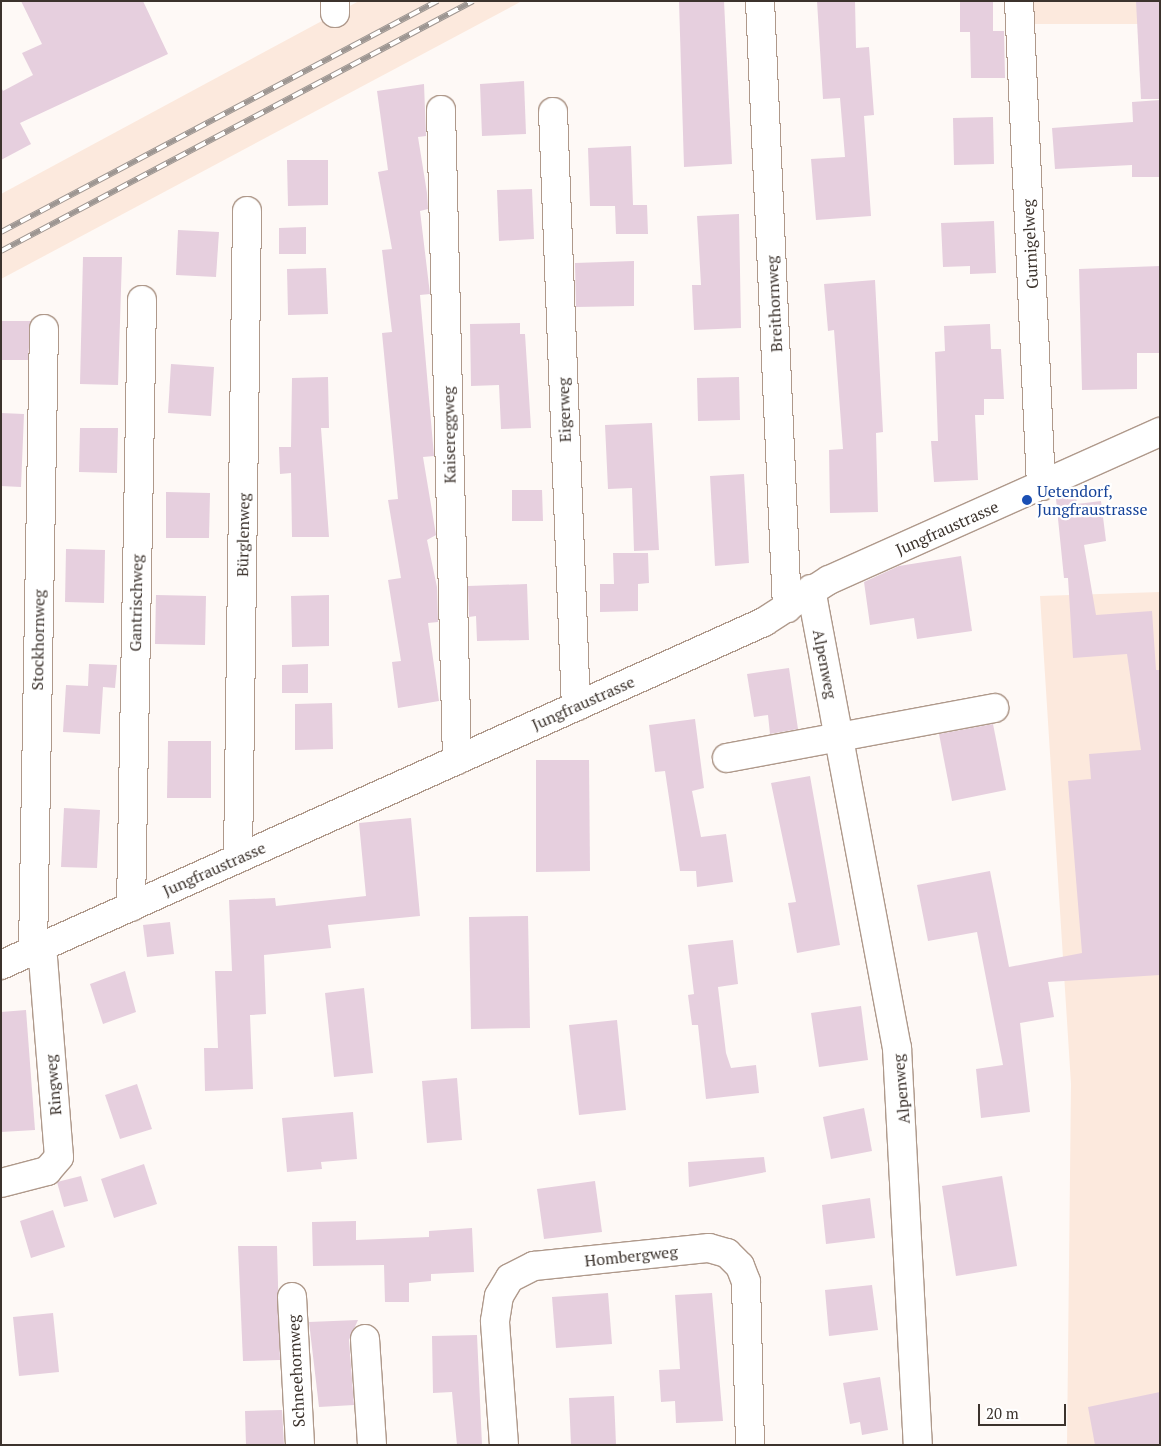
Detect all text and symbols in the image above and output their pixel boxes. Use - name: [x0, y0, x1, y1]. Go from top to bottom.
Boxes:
- street label: Gurnigelweg: [1018, 199, 1042, 289]
- street label: Breithornweg: [762, 255, 786, 353]
- street label: Eigerweg: [553, 377, 575, 443]
- street label: Kaisereggweg: [439, 386, 459, 484]
- place label: Uetendorf, Jungfraustrasse: [1037, 481, 1147, 519]
- street label: Bürglenweg: [233, 493, 253, 577]
- marker: Uetendorf, Jungfraustrasse: [1021, 494, 1033, 506]
- street label: Jungfraustrasse: [893, 497, 1001, 559]
- street label: Gantrischweg: [126, 554, 146, 652]
- street label: Stockhornweg: [28, 589, 48, 691]
- street label: Alpenweg: [809, 628, 841, 700]
- street label: Jungfraustrasse: [529, 672, 637, 734]
- street label: Jungfraustrasse: [160, 838, 268, 900]
- street label: Alpenweg: [888, 1053, 914, 1125]
- street label: Ringweg: [41, 1054, 65, 1116]
- street label: Hombergweg: [583, 1242, 679, 1270]
- street label: Schneehornweg: [283, 1314, 309, 1428]
- scale bar: [981, 1394, 1068, 1426]
- text: 20 m: [986, 1403, 1019, 1423]

